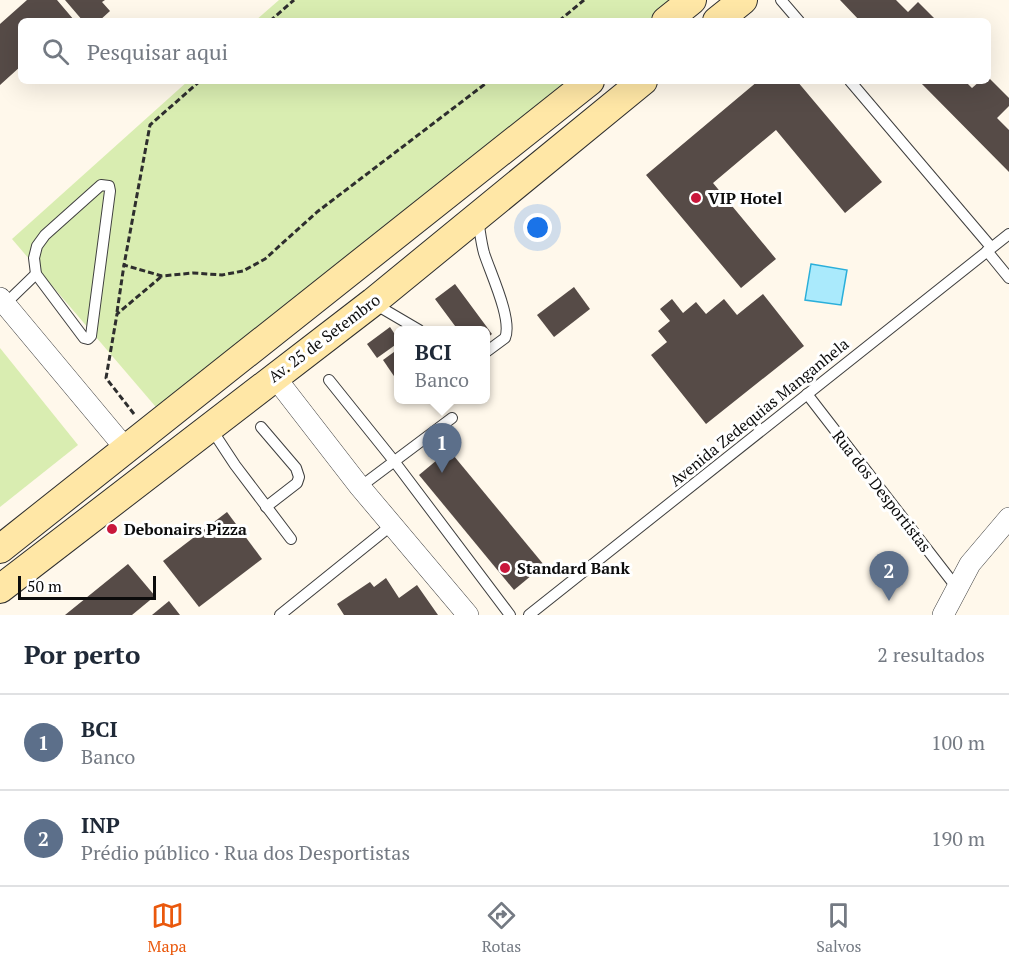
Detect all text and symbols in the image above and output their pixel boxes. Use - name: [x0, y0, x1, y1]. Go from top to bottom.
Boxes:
- search box: [18, 18, 991, 84]
- icon: search: [39, 35, 72, 68]
- text: Pesquisar aqui: [87, 37, 228, 66]
- place label: VIP Hotel: [708, 187, 782, 209]
- marker: VIP Hotel: [689, 191, 703, 205]
- your location: [523, 213, 552, 242]
- street label: Av. 25 de Setembro: [264, 289, 385, 387]
- popup: [394, 326, 490, 404]
- street label: Avenida Zedequias Manganhela: [665, 333, 853, 491]
- text: BCI: [415, 337, 452, 366]
- text: Banco: [415, 366, 469, 393]
- pin: 1: [422, 424, 462, 473]
- street label: Rua dos Desportistas: [828, 426, 937, 556]
- place label: Debonairs Pizza: [124, 518, 247, 540]
- marker: Debonairs Pizza: [105, 522, 119, 536]
- pin: 2: [870, 552, 908, 601]
- place label: Standard Bank: [517, 557, 630, 579]
- marker: Standard Bank: [498, 561, 512, 575]
- scale bar: [18, 573, 156, 600]
- text: 50 m: [27, 575, 62, 597]
- text: Por perto: [24, 637, 140, 671]
- text: 2 resultados: [877, 641, 985, 668]
- text: BCI: [81, 714, 118, 743]
- text: 1: [38, 729, 49, 756]
- text: 100 m: [931, 729, 985, 756]
- text: Banco: [81, 743, 135, 770]
- text: INP: [81, 810, 120, 839]
- text: 2: [38, 825, 49, 852]
- text: 190 m: [931, 825, 985, 852]
- text: Prédio público · Rua dos Desportistas: [81, 839, 410, 866]
- tab: Mapa: [148, 899, 187, 957]
- tab: Rotas: [482, 899, 521, 957]
- tab: Salvos: [816, 899, 861, 957]

